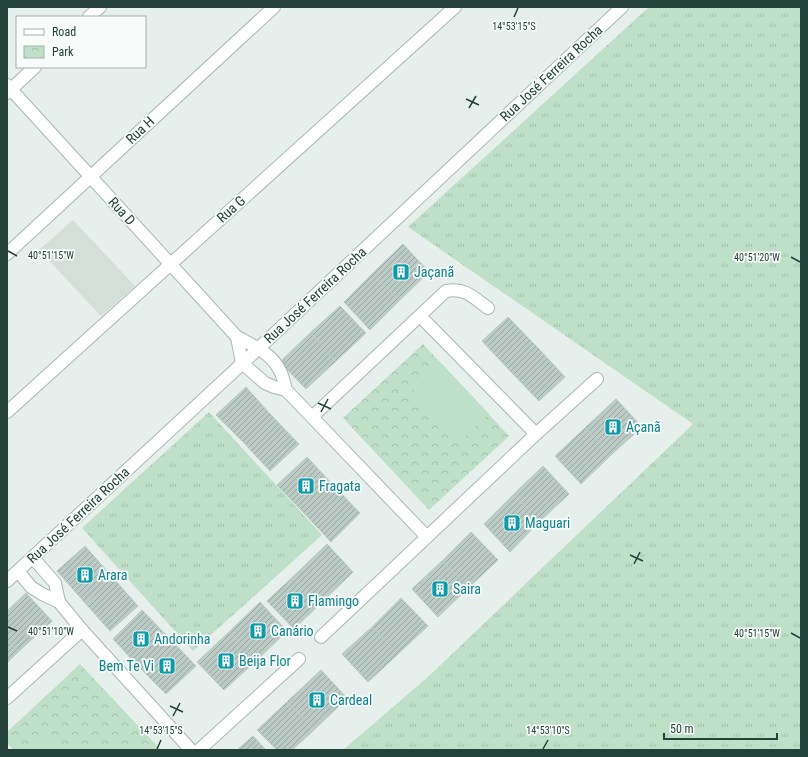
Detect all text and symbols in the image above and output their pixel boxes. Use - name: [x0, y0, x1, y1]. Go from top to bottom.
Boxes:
- legend: [16, 16, 146, 68]
- text: 14°53'15"S: [492, 21, 536, 32]
- street label: Rua José Ferreira Rocha: [497, 22, 605, 124]
- text: Road: [52, 25, 76, 39]
- text: Park: [52, 45, 74, 59]
- street label: Rua H: [123, 113, 157, 147]
- street label: Rua G: [214, 192, 248, 226]
- street label: Rua D: [105, 194, 139, 228]
- street label: Rua José Ferreira Rocha: [261, 244, 369, 346]
- text: 40°51'15"W: [28, 250, 74, 261]
- text: 40°51'20"W: [734, 252, 780, 263]
- building icon: Jaçanã: [391, 262, 411, 282]
- place label: Jaçanã: [414, 264, 454, 280]
- building icon: Açanã: [603, 417, 623, 437]
- place label: Açanã: [626, 419, 661, 435]
- street label: Rua José Ferreira Rocha: [24, 464, 132, 566]
- building icon: Fragata: [296, 476, 316, 496]
- place label: Fragata: [319, 478, 361, 494]
- building icon: Maguari: [502, 513, 522, 533]
- place label: Maguari: [525, 515, 570, 531]
- building icon: Arara: [75, 565, 95, 585]
- place label: Arara: [98, 567, 127, 583]
- building icon: Saira: [430, 579, 450, 599]
- place label: Saira: [453, 581, 481, 597]
- building icon: Flamingo: [285, 591, 305, 611]
- place label: Flamingo: [308, 593, 359, 609]
- building icon: Canário: [248, 621, 268, 641]
- place label: Canário: [271, 623, 314, 639]
- text: 40°51'10"W: [28, 626, 74, 637]
- text: 40°51'15"W: [734, 628, 780, 639]
- building icon: Andorinha: [131, 629, 151, 649]
- place label: Andorinha: [154, 631, 211, 647]
- building icon: Beija Flor: [216, 651, 236, 671]
- place label: Beija Flor: [239, 653, 291, 669]
- building icon: Bem Te Vi: [157, 656, 177, 676]
- place label: Bem Te Vi: [99, 658, 154, 674]
- building icon: Cardeal: [307, 690, 327, 710]
- place label: Cardeal: [330, 692, 372, 708]
- scale bar: [664, 715, 777, 741]
- text: 50 m: [670, 722, 694, 736]
- text: 14°53'15"S: [139, 725, 183, 736]
- text: 14°53'10"S: [526, 725, 570, 736]

